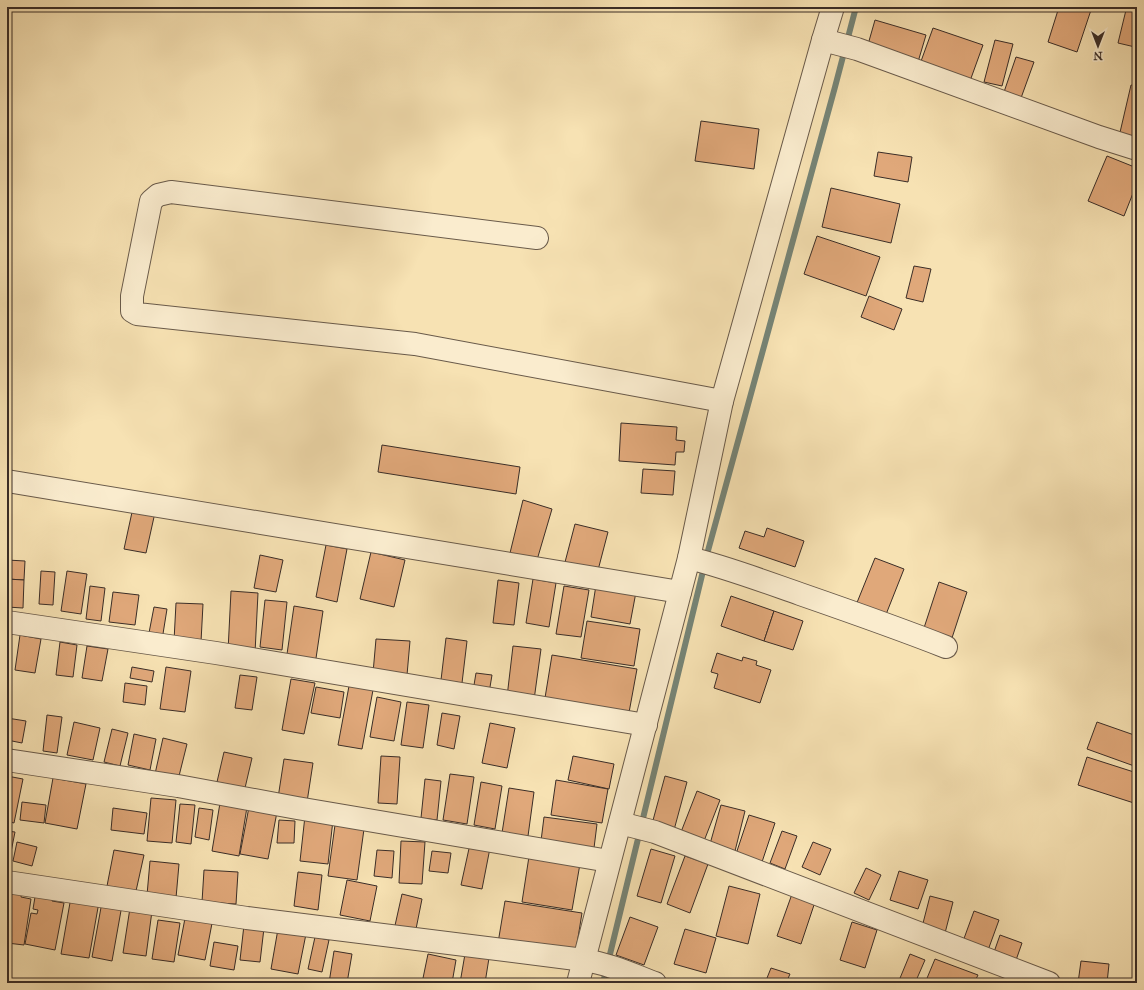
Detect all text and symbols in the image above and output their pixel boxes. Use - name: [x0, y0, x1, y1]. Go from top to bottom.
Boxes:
- north arrow: [1078, 26, 1118, 66]
- text: N: [1093, 49, 1103, 62]

